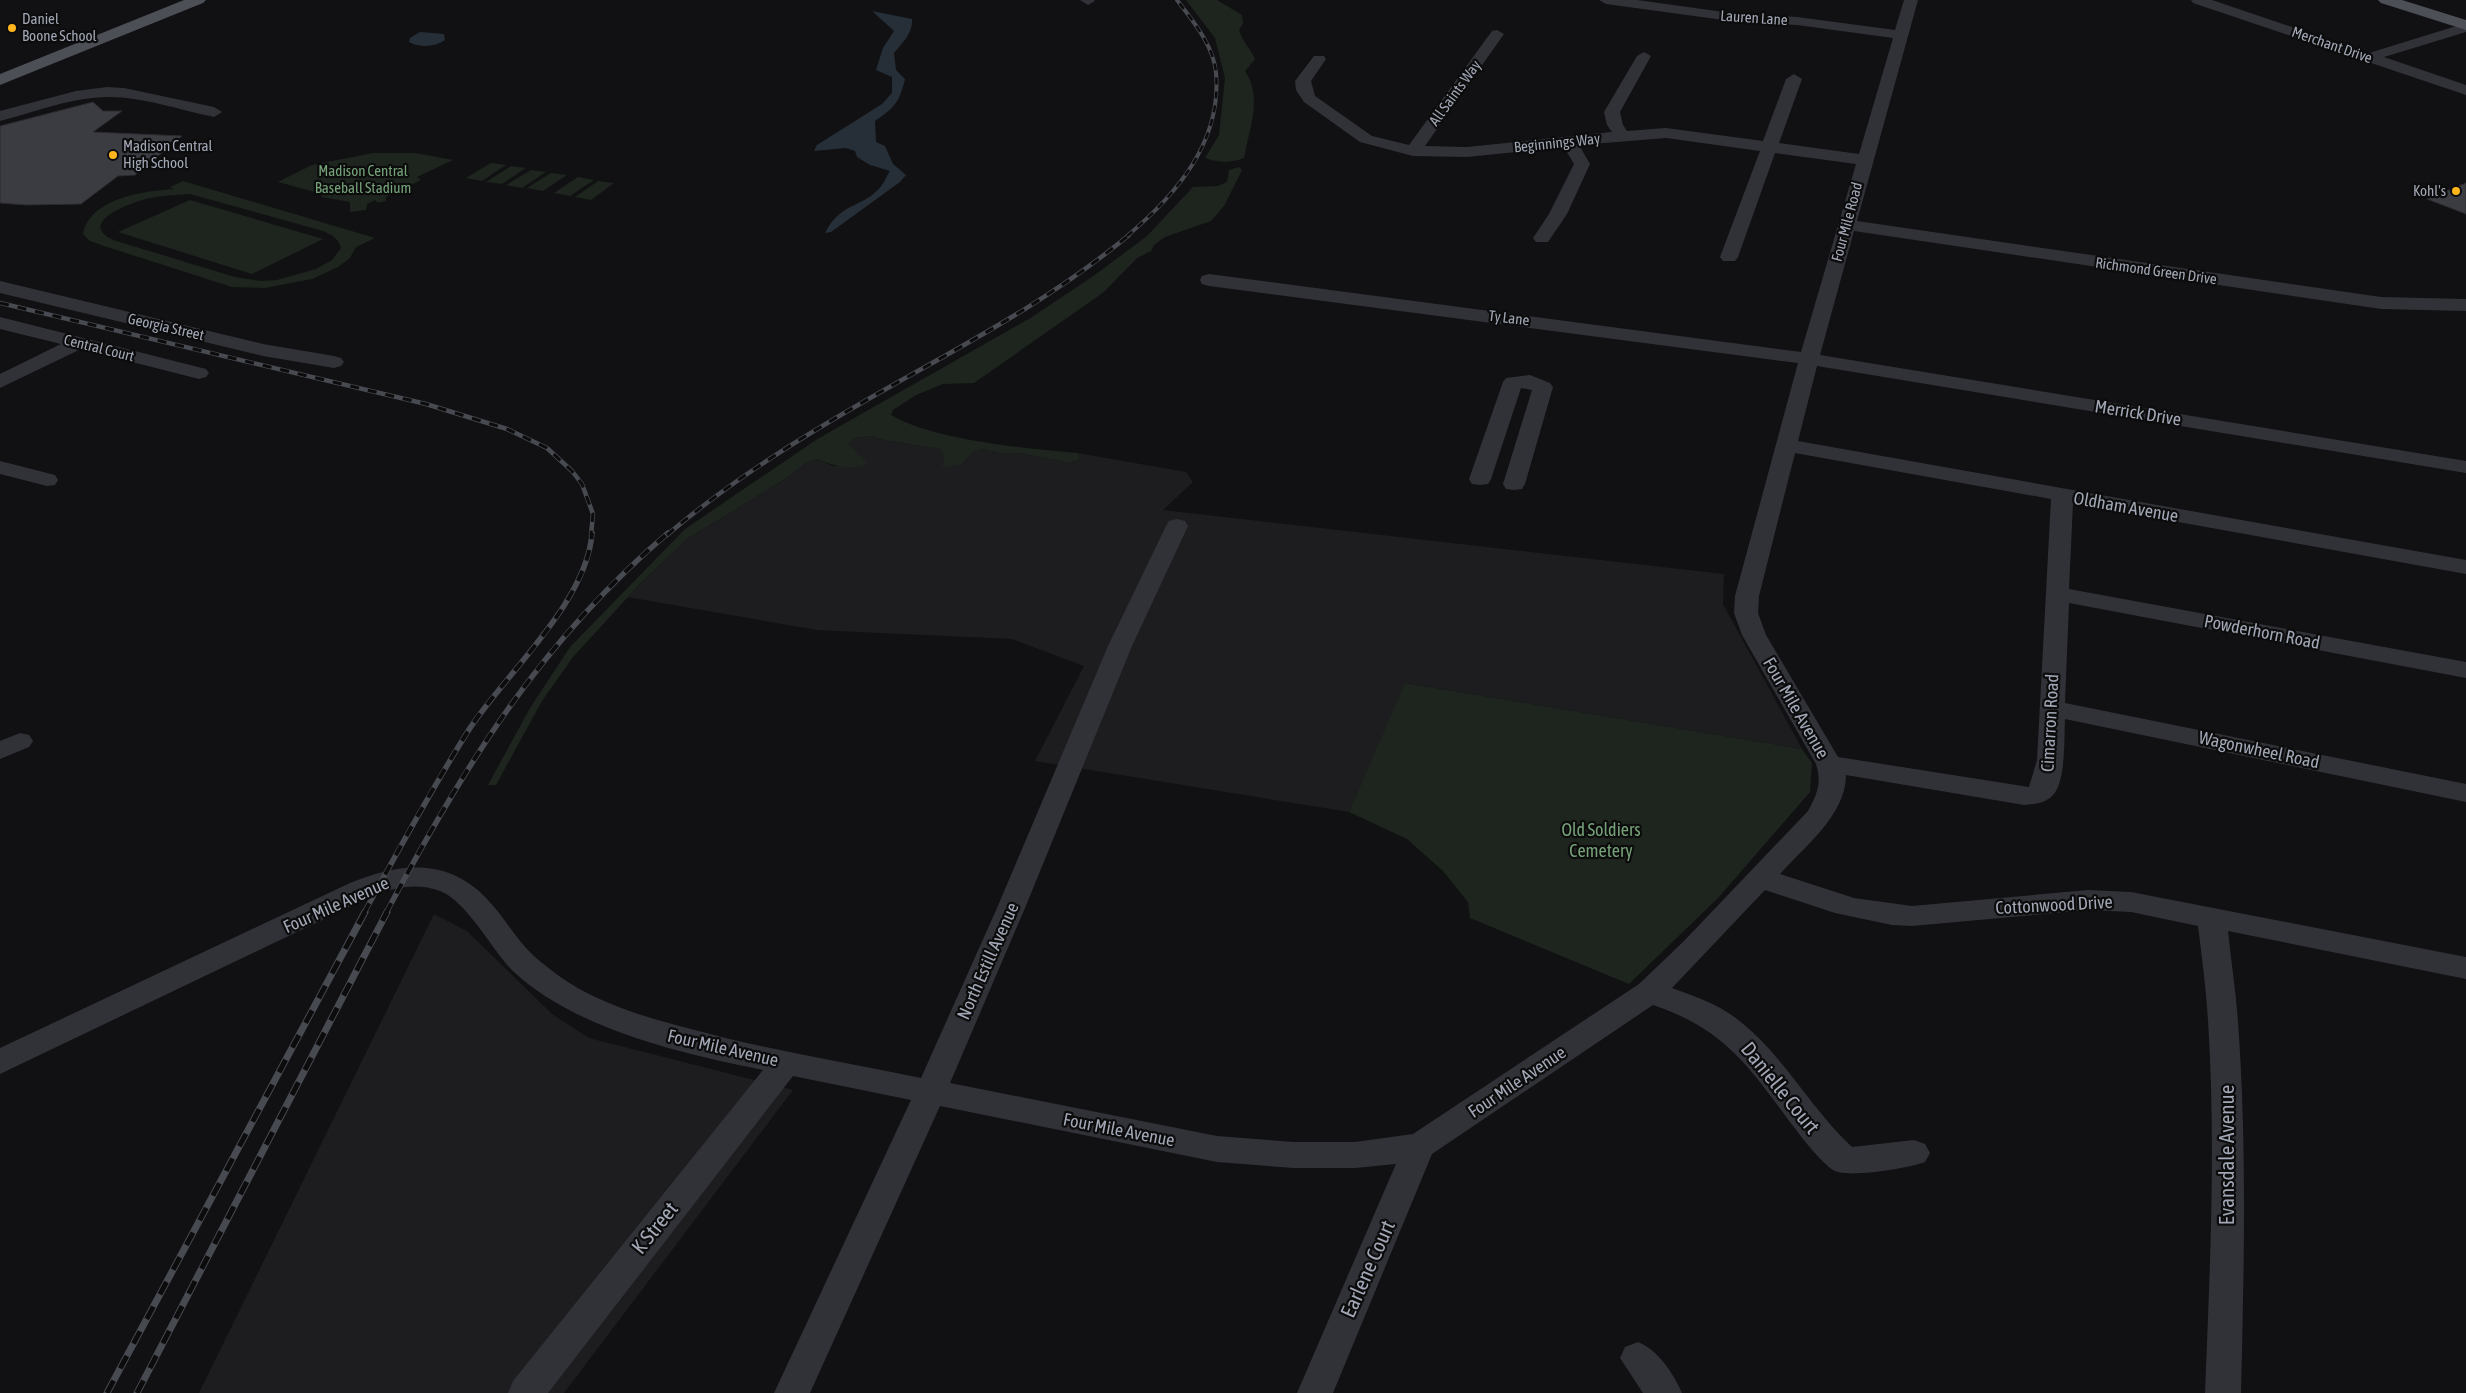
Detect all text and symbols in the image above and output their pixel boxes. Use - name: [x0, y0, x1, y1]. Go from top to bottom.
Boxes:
- street label: Lauren Lane: [1720, 7, 1788, 28]
- place label: Daniel Boone School: [22, 10, 97, 44]
- marker: Daniel Boone School: [6, 22, 18, 34]
- street label: Merchant Drive: [2290, 23, 2375, 66]
- street label: All Saints Way: [1425, 57, 1484, 129]
- street label: Beginnings Way: [1513, 130, 1601, 155]
- place label: Madison Central High School: [123, 137, 213, 171]
- marker: Madison Central High School: [107, 149, 119, 161]
- park label: Madison Central Baseball Stadium: [315, 162, 411, 196]
- street label: Four Mile Road: [1828, 180, 1865, 263]
- place label: Kohl's: [2413, 182, 2446, 199]
- marker: Kohl's: [2450, 185, 2462, 197]
- street label: Richmond Green Drive: [2094, 254, 2218, 287]
- street label: Ty Lane: [1488, 307, 1531, 328]
- street label: Georgia Street: [126, 310, 206, 344]
- street label: Central Court: [62, 331, 136, 364]
- street label: Merrick Drive: [2093, 395, 2183, 430]
- street label: Oldham Avenue: [2072, 487, 2180, 526]
- street label: Powderhorn Road: [2202, 610, 2322, 653]
- street label: Four Mile Avenue: [1759, 654, 1834, 762]
- street label: Cimarron Road: [2036, 673, 2063, 773]
- street label: Wagonwheel Road: [2197, 726, 2321, 773]
- park label: Old Soldiers Cemetery: [1561, 819, 1641, 861]
- street label: Four Mile Avenue: [280, 872, 392, 937]
- street label: Cottonwood Drive: [1995, 891, 2113, 918]
- street label: North Estill Avenue: [952, 899, 1023, 1023]
- street label: Four Mile Avenue: [666, 1025, 781, 1070]
- street label: Danielle Court: [1737, 1037, 1825, 1138]
- street label: Four Mile Avenue: [1464, 1041, 1569, 1122]
- street label: Evansdale Avenue: [2214, 1085, 2238, 1225]
- street label: Four Mile Avenue: [1062, 1108, 1177, 1151]
- street label: K Street: [626, 1197, 682, 1258]
- street label: Earlene Court: [1335, 1216, 1399, 1321]

